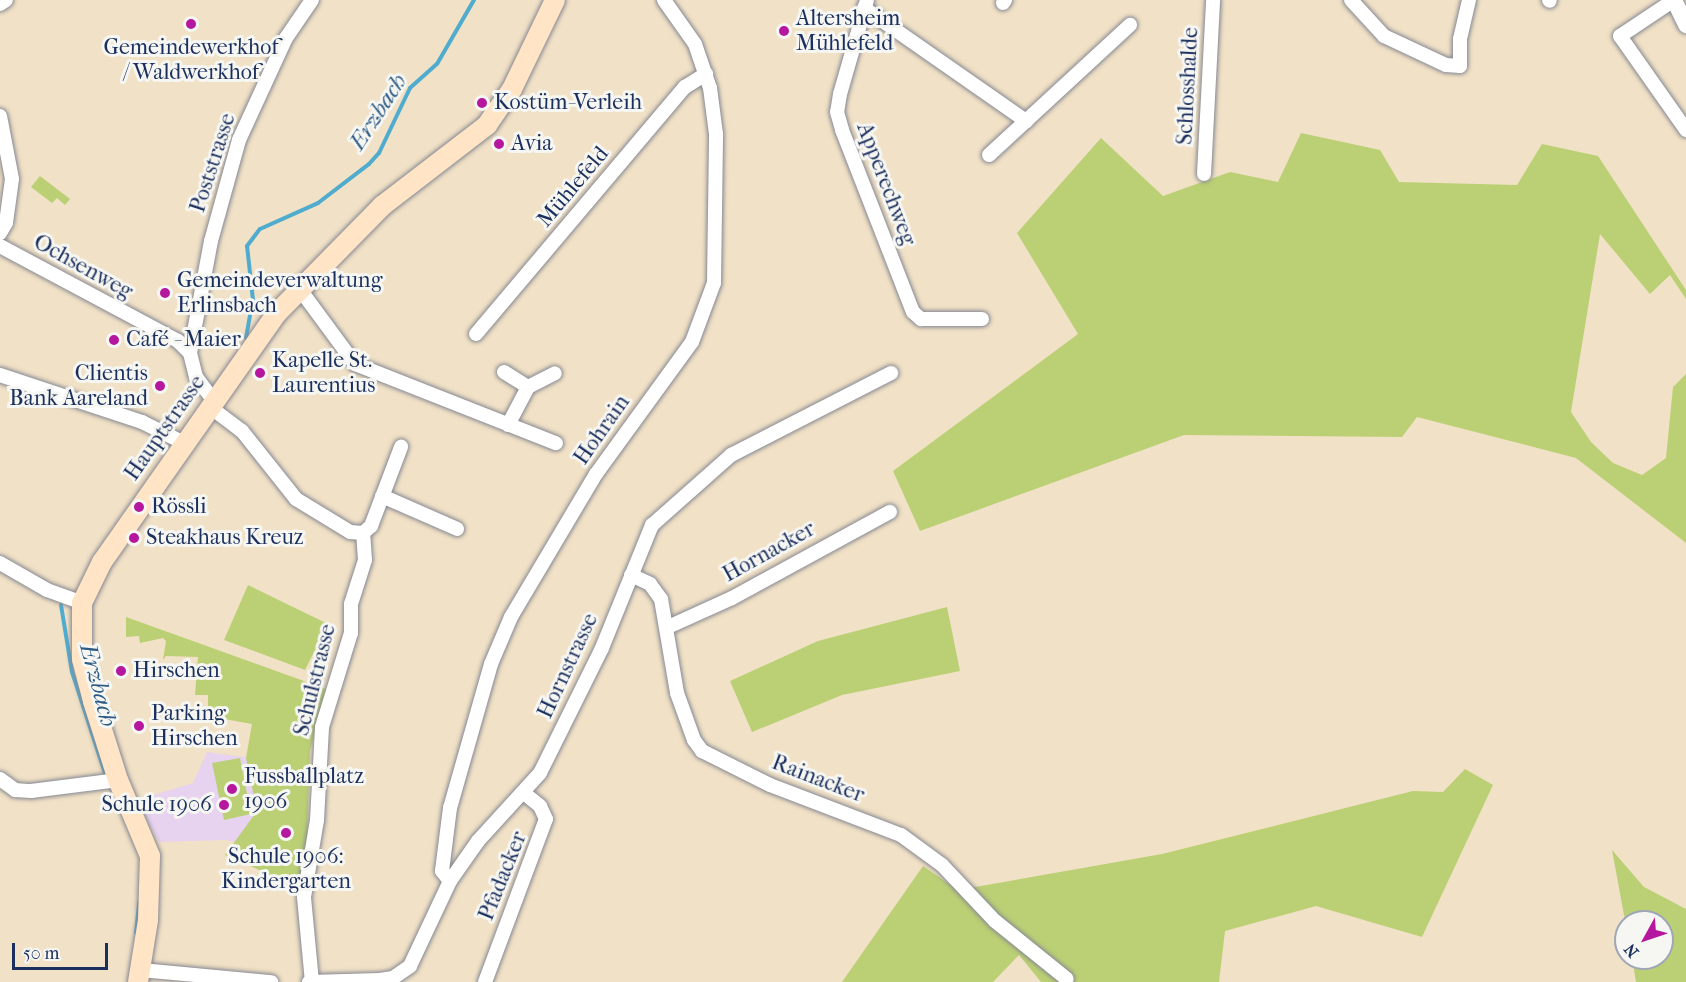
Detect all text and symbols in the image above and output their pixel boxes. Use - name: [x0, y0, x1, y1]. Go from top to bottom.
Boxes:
- place label: Altersheim Mühlefeld: [796, 5, 900, 56]
- marker: Gemeindewerkhof / Waldwerkhof: [184, 17, 198, 31]
- marker: Altersheim Mühlefeld: [777, 24, 791, 38]
- street label: Schlosshalde: [1172, 26, 1204, 146]
- place label: Gemeindewerkhof / Waldwerkhof: [103, 34, 279, 86]
- water label: Erzbach: [343, 69, 413, 155]
- place label: Kostüm-Verleih: [494, 90, 642, 116]
- marker: Kostüm-Verleih: [475, 96, 489, 110]
- street label: Poststrasse: [185, 110, 241, 216]
- street label: Apperechweg: [851, 119, 921, 249]
- place label: Avia: [511, 131, 552, 157]
- marker: Avia: [492, 137, 506, 151]
- street label: Mühlefeld: [532, 141, 614, 233]
- street label: Ochsenweg: [29, 229, 137, 305]
- place label: Gemeindeverwaltung Erlinsbach: [177, 267, 382, 318]
- marker: Gemeindeverwaltung Erlinsbach: [158, 286, 172, 300]
- place label: Café - Maier: [126, 327, 241, 353]
- marker: Café - Maier: [107, 333, 121, 347]
- place label: Kapelle St. Laurentius: [272, 347, 375, 398]
- place label: Clientis Bank Aareland: [9, 360, 148, 412]
- marker: Kapelle St. Laurentius: [253, 366, 267, 380]
- street label: Hauptstrasse: [119, 370, 211, 486]
- marker: Clientis Bank Aareland: [153, 379, 167, 393]
- street label: Hohrain: [568, 390, 636, 470]
- place label: Rössli: [151, 494, 207, 520]
- marker: Rössli: [132, 500, 146, 514]
- street label: Hornacker: [718, 516, 820, 588]
- place label: Steakhaus Kreuz: [146, 525, 304, 551]
- marker: Steakhaus Kreuz: [127, 531, 141, 545]
- street label: Hornstrasse: [532, 609, 604, 723]
- street label: Schulstrasse: [288, 621, 342, 739]
- water label: Erzbach: [73, 640, 123, 730]
- place label: Hirschen: [133, 658, 220, 684]
- marker: Hirschen: [114, 664, 128, 678]
- place label: Parking Hirschen: [151, 700, 238, 752]
- marker: Parking Hirschen: [132, 719, 146, 733]
- street label: Rainacker: [768, 749, 868, 809]
- place label: Fussballplatz 1906: [244, 763, 364, 814]
- marker: Fussballplatz 1906: [225, 782, 239, 796]
- place label: Schule 1906: [102, 792, 212, 818]
- marker: Schule 1906: [217, 798, 231, 812]
- marker: Schule 1906: Kindergarten: [279, 826, 293, 840]
- street label: Pfadacker: [473, 828, 533, 924]
- place label: Schule 1906: Kindergarten: [221, 843, 351, 894]
- north arrow: [1614, 910, 1674, 970]
- scale bar: [15, 931, 111, 969]
- text: N: [1620, 940, 1643, 961]
- text: 50 m: [23, 943, 59, 964]

